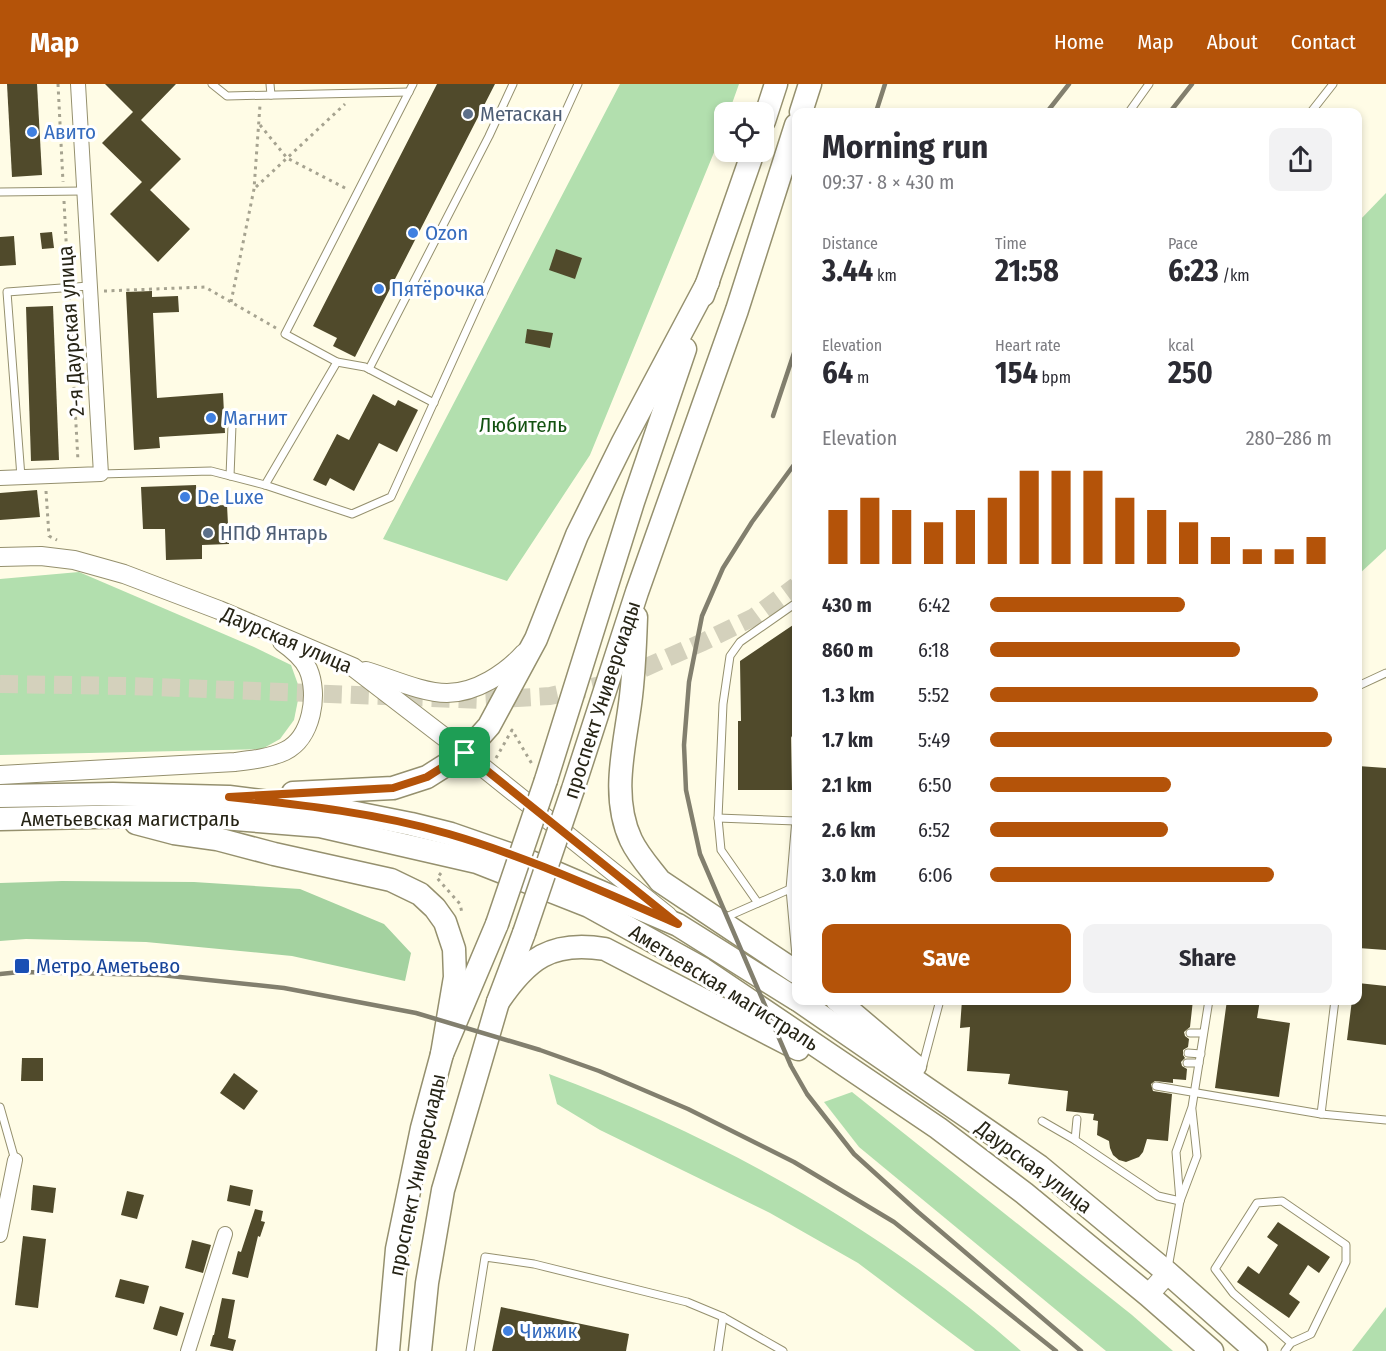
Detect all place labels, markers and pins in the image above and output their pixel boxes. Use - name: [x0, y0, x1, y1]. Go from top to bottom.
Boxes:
- place label: Метаскан: [480, 101, 563, 127]
- marker: Метаскан: [461, 107, 475, 121]
- place label: Авито: [44, 119, 96, 145]
- marker: Авито: [25, 125, 39, 139]
- place label: Ozon: [425, 220, 468, 246]
- marker: Ozon: [406, 226, 420, 240]
- place label: Пятёрочка: [391, 276, 485, 302]
- marker: Пятёрочка: [372, 282, 386, 296]
- place label: Магнит: [223, 405, 288, 431]
- marker: Магнит: [204, 411, 218, 425]
- place label: De Luxe: [197, 484, 264, 510]
- marker: De Luxe: [178, 490, 192, 504]
- place label: НПФ Янтарь: [220, 520, 328, 546]
- marker: НПФ Янтарь: [201, 526, 215, 540]
- pin: [439, 727, 490, 778]
- place label: Метро Аметьево: [36, 953, 180, 979]
- marker: Метро Аметьево: [13, 957, 31, 975]
- place label: Чижик: [520, 1318, 578, 1344]
- marker: Чижик: [501, 1324, 515, 1338]

